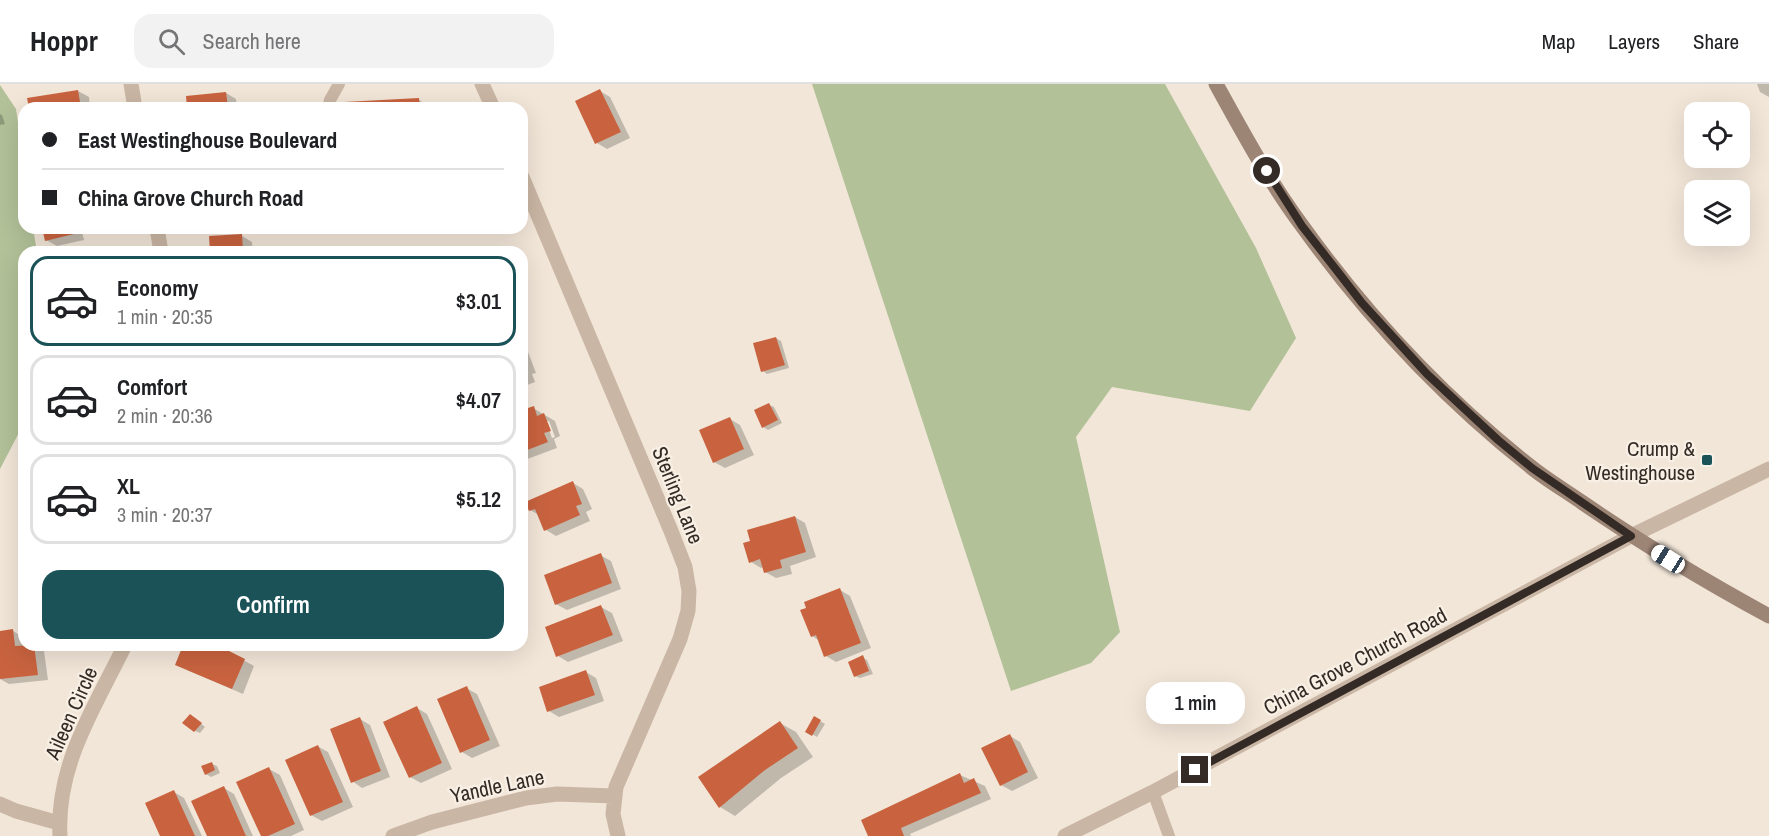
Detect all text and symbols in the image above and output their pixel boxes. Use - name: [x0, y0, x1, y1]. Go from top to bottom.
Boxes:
- search box: [134, 14, 554, 68]
- text: Hoppr: [30, 22, 98, 60]
- icon: search: [155, 25, 188, 58]
- text: Search here: [203, 26, 301, 56]
- text: Map: [1542, 27, 1575, 56]
- text: Layers: [1608, 27, 1660, 56]
- text: Share: [1693, 27, 1739, 56]
- map controls: [1684, 102, 1750, 246]
- button: locate: [1684, 102, 1750, 168]
- text: East Westinghouse Boulevard: [78, 125, 337, 155]
- route start: [1253, 157, 1280, 184]
- button: layers: [1684, 180, 1750, 246]
- text: China Grove Church Road: [78, 183, 304, 213]
- text: Economy: [117, 273, 198, 303]
- icon: car: [45, 274, 99, 328]
- text: $3.01: [456, 286, 501, 316]
- text: 1 min · 20:35: [117, 303, 213, 330]
- text: Comfort: [117, 372, 187, 402]
- icon: car: [45, 373, 99, 427]
- text: $4.07: [456, 385, 501, 415]
- text: 2 min · 20:36: [117, 402, 213, 429]
- place label: Crump & Westinghouse: [1585, 434, 1696, 487]
- street label: Sterling Lane: [645, 442, 711, 548]
- marker: Crump & Westinghouse: [1700, 453, 1714, 467]
- text: XL: [117, 471, 140, 501]
- icon: car: [45, 472, 99, 526]
- text: $5.12: [456, 484, 501, 514]
- text: 3 min · 20:37: [117, 501, 213, 528]
- car: [1648, 542, 1688, 576]
- button: Confirm: [42, 570, 504, 639]
- street label: China Grove Church Road: [1258, 600, 1452, 722]
- street label: Aileen Circle: [37, 662, 104, 765]
- callout: 1 min: [1146, 683, 1244, 725]
- text: 1 min: [1174, 689, 1217, 716]
- route end: [1181, 756, 1208, 783]
- street label: Yandle Lane: [447, 762, 547, 810]

